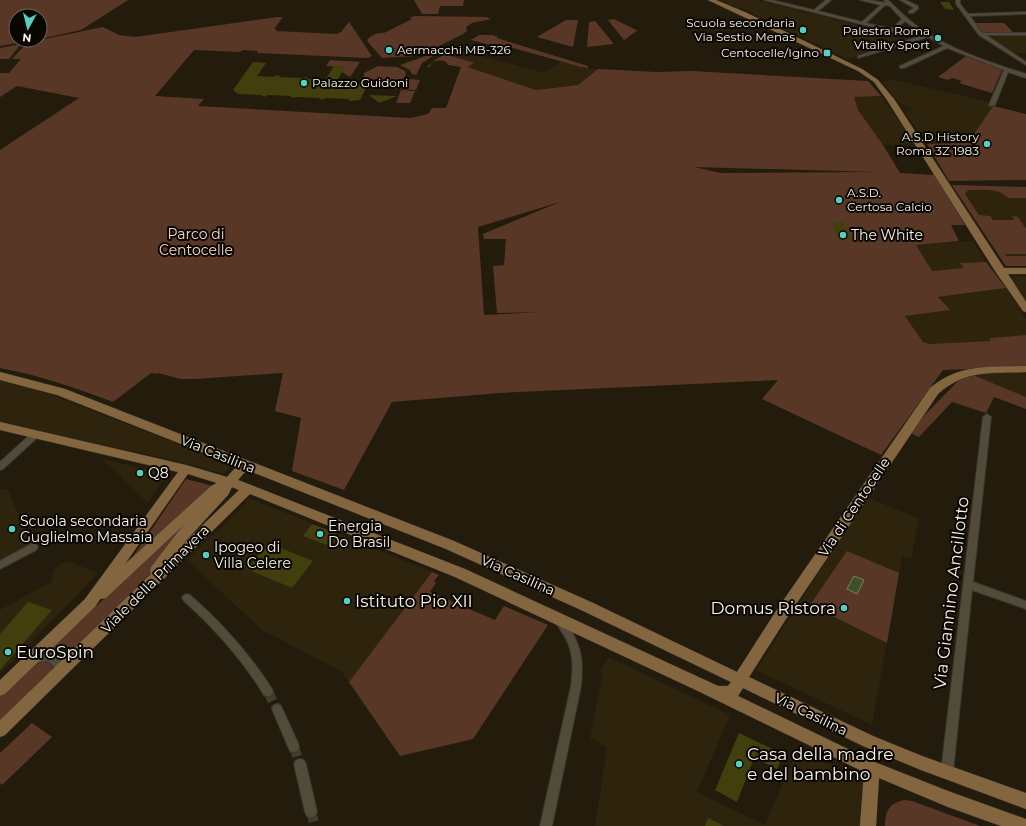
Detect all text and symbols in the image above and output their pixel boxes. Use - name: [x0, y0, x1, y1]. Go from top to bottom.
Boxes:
- north arrow: [8, 8, 48, 48]
- place label: Scuola secondaria Via Sestio Menas: [686, 15, 795, 44]
- place label: Palestra Roma Vitality Sport: [843, 23, 930, 52]
- marker: Scuola secondaria Via Sestio Menas: [798, 25, 808, 35]
- text: N: [22, 30, 32, 45]
- marker: Palestra Roma Vitality Sport: [933, 33, 943, 43]
- place label: Aermacchi MB-326: [397, 42, 511, 57]
- marker: Aermacchi MB-326: [384, 45, 394, 55]
- place label: Centocelle/Igino: [721, 45, 819, 60]
- marker: Centocelle/Igino: [822, 48, 832, 58]
- place label: Palazzo Guidoni: [312, 75, 408, 90]
- marker: Palazzo Guidoni: [299, 78, 309, 88]
- place label: A.S.D History Roma 3Z 1983: [896, 129, 979, 158]
- marker: A.S.D History Roma 3Z 1983: [982, 139, 992, 149]
- place label: A.S.D. Certosa Calcio: [847, 185, 932, 214]
- marker: A.S.D. Certosa Calcio: [834, 195, 844, 205]
- park label: Parco di Centocelle: [159, 225, 233, 259]
- place label: The White: [851, 226, 923, 244]
- marker: The White: [838, 230, 848, 240]
- street label: Via Casilina: [178, 431, 258, 477]
- street label: Via di Centocelle: [814, 454, 894, 560]
- place label: Q8: [148, 464, 169, 482]
- marker: Q8: [135, 468, 145, 478]
- street label: Via Giannino Ancillotto: [929, 496, 973, 690]
- place label: Scuola secondaria Guglielmo Massaia: [20, 512, 152, 546]
- place label: Energia Do Brasil: [328, 517, 390, 551]
- street label: Viale della Primavera: [97, 521, 213, 637]
- marker: Scuola secondaria Guglielmo Massaia: [7, 524, 17, 534]
- marker: Energia Do Brasil: [315, 529, 325, 539]
- place label: Ipogeo di Villa Celere: [214, 538, 291, 572]
- marker: Ipogeo di Villa Celere: [201, 550, 211, 560]
- street label: Via Casilina: [478, 551, 558, 599]
- place label: Istituto Pio XII: [355, 591, 473, 611]
- marker: Istituto Pio XII: [342, 596, 352, 606]
- place label: Domus Ristora: [711, 598, 836, 618]
- marker: Domus Ristora: [839, 603, 849, 613]
- place label: EuroSpin: [16, 642, 94, 662]
- marker: EuroSpin: [3, 647, 13, 657]
- street label: Via Casilina: [771, 689, 851, 739]
- place label: Casa della madre e del bambino: [747, 744, 894, 784]
- marker: Casa della madre e del bambino: [734, 759, 744, 769]

